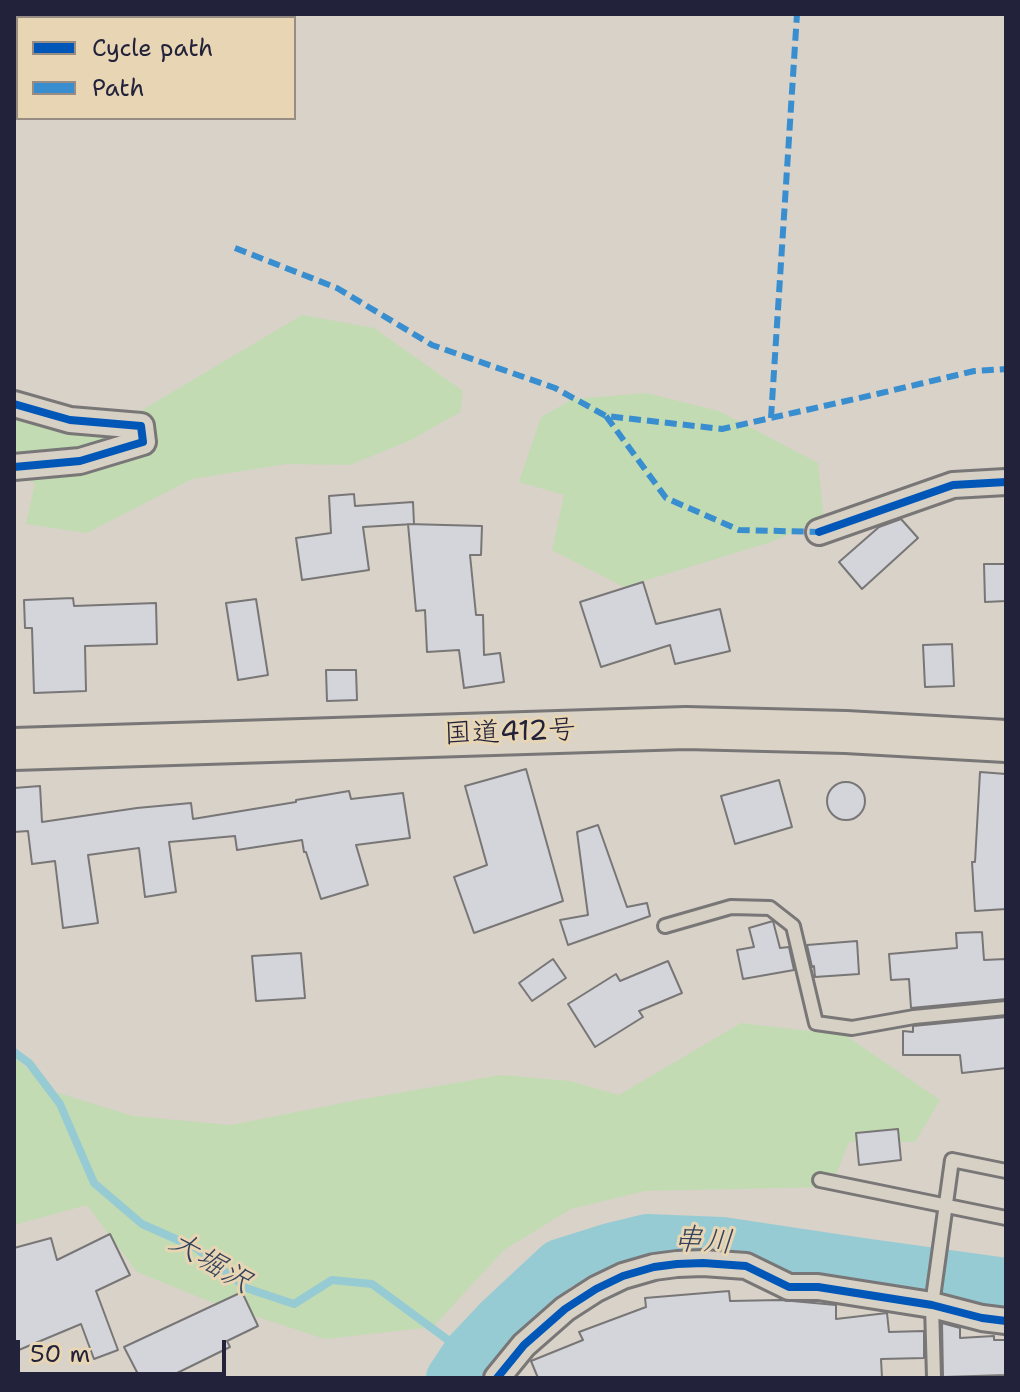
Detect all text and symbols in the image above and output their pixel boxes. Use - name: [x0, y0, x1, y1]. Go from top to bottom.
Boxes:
- legend: [16, 16, 296, 120]
- text: Cycle path: [92, 32, 213, 64]
- text: Path: [92, 72, 144, 104]
- street label: 国道412号: [443, 714, 577, 752]
- water label: 串川: [672, 1222, 734, 1262]
- water label: 大堀沢: [162, 1224, 258, 1302]
- scale bar: [20, 1324, 230, 1374]
- text: 50 m: [30, 1338, 90, 1370]

